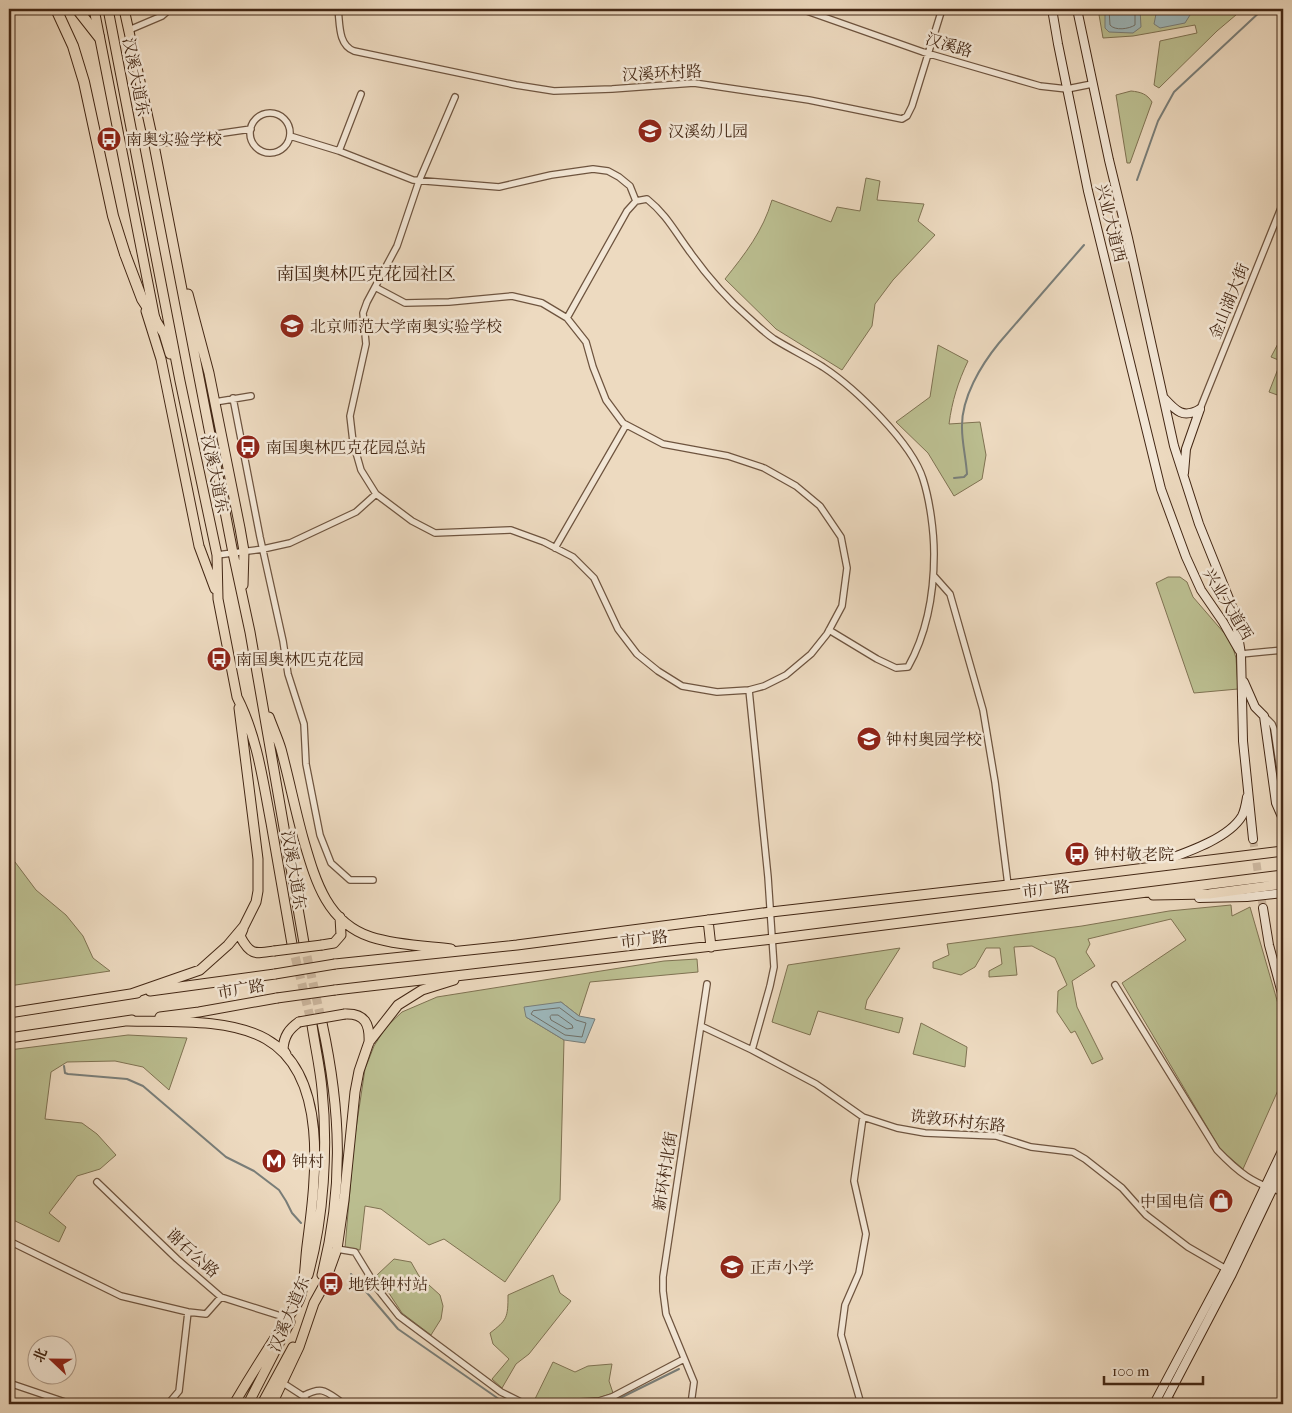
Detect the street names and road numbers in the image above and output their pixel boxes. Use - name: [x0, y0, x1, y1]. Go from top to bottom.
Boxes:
- street label: 汉溪路: [923, 29, 975, 61]
- street label: 汉溪大道东: [119, 36, 153, 118]
- street label: 汉溪环村路: [622, 61, 702, 85]
- street label: 兴业大道西: [1092, 182, 1130, 264]
- street label: 金山湖大街: [1205, 260, 1253, 342]
- street label: 汉溪大道东: [197, 433, 233, 515]
- street label: 兴业大道西: [1199, 565, 1257, 643]
- street label: 汉溪大道东: [278, 829, 310, 911]
- street label: 市广路: [1021, 877, 1071, 901]
- street label: 市广路: [619, 927, 669, 951]
- street label: 市广路: [216, 975, 266, 1003]
- street label: 诜敦环村东路: [909, 1107, 1007, 1135]
- street label: 新环村北街: [649, 1130, 681, 1212]
- street label: 谢石公路: [163, 1225, 223, 1281]
- street label: 汉溪大道东: [265, 1273, 313, 1355]

